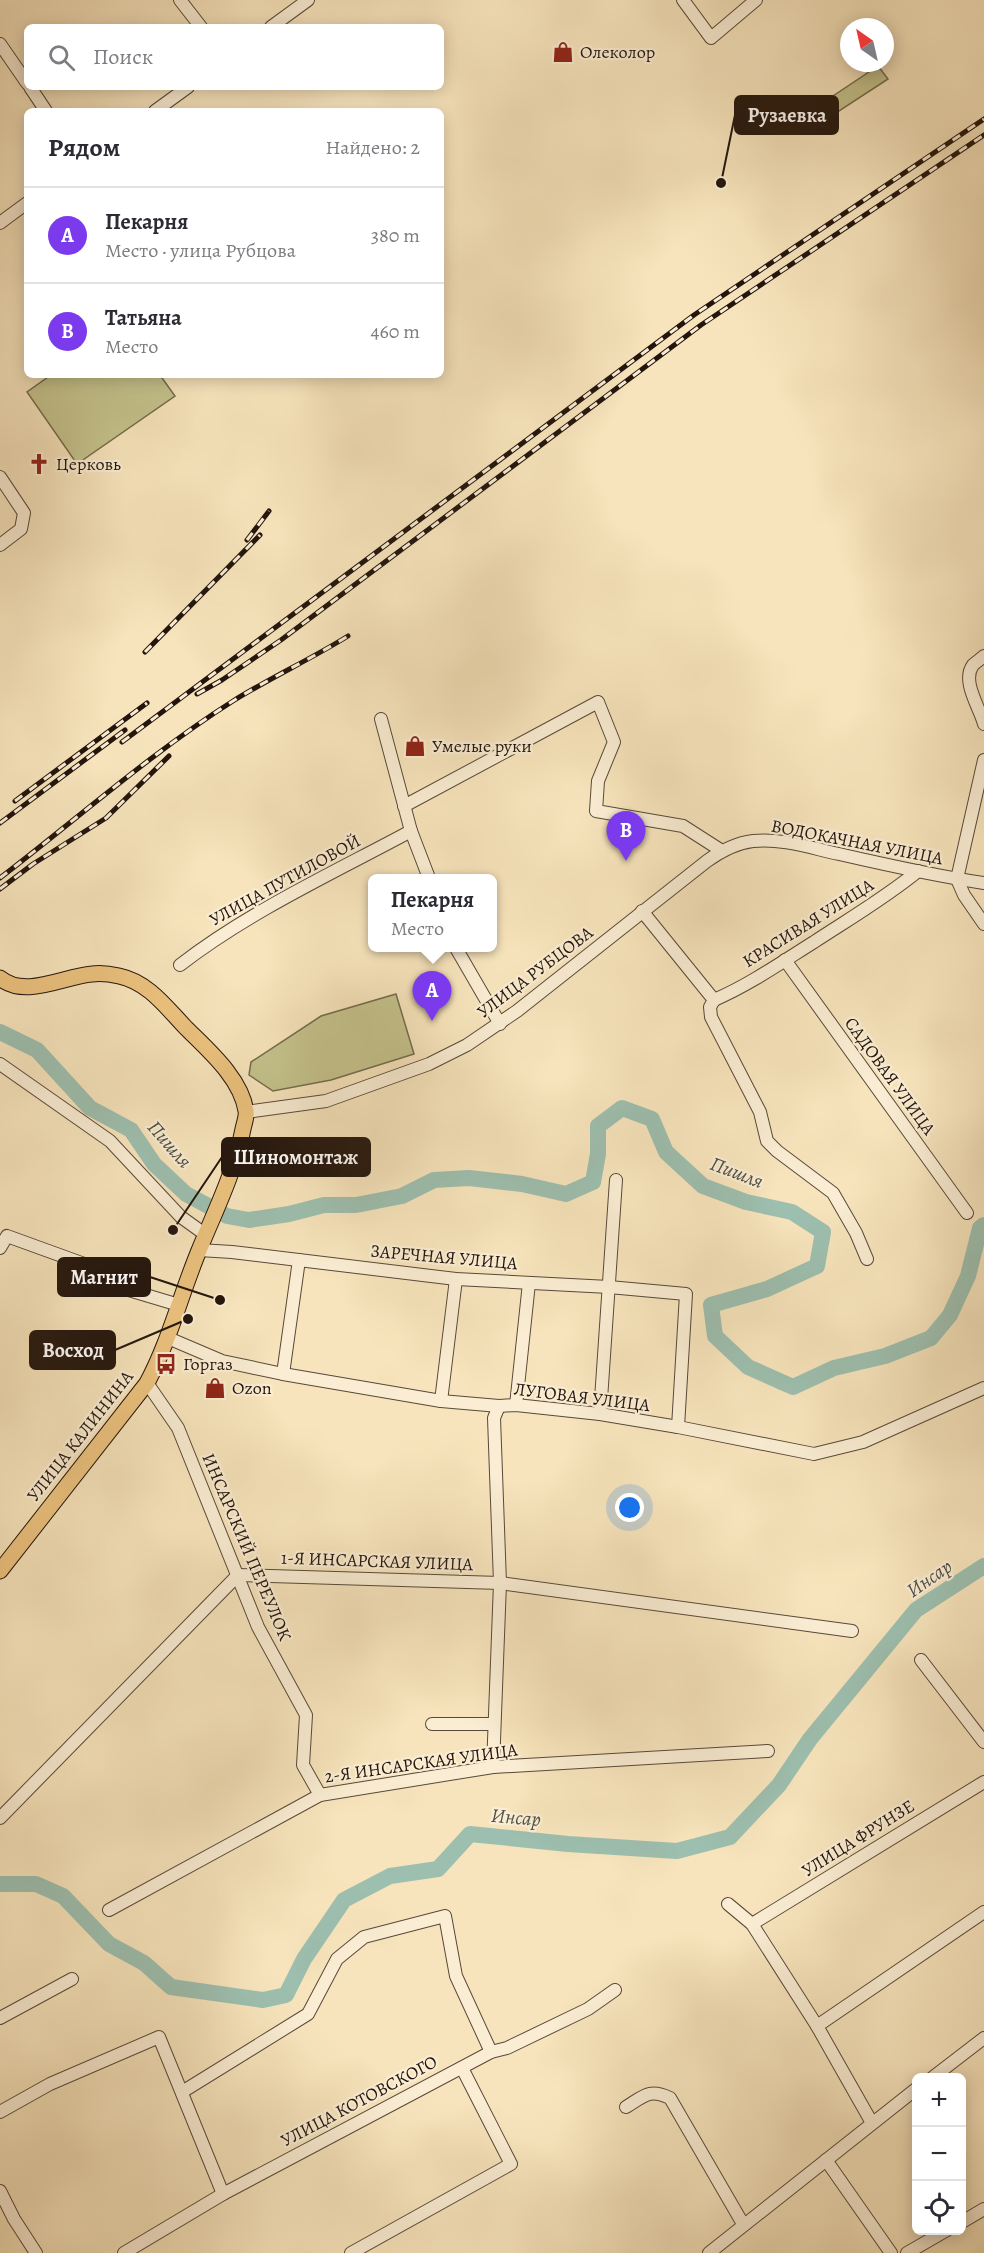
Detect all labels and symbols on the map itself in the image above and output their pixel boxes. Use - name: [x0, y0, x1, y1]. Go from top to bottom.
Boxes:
- north arrow: [840, 18, 894, 72]
- shop icon: Олеколор: [551, 40, 575, 64]
- place label: Олеколор: [580, 40, 655, 64]
- callout: Рузаевка: [735, 96, 838, 134]
- text: Рузаевка: [748, 102, 827, 129]
- church icon: Церковь: [27, 452, 51, 476]
- place label: Церковь: [56, 452, 121, 476]
- shop icon: Умелые руки: [403, 734, 427, 758]
- place label: Умелые руки: [432, 734, 532, 758]
- pin: B: [606, 812, 646, 861]
- street label: ВОДОКАЧНАЯ УЛИЦА: [769, 814, 945, 871]
- street label: УЛИЦА ПУТИЛОВОЙ: [205, 828, 365, 932]
- street label: КРАСИВАЯ УЛИЦА: [738, 873, 878, 973]
- street label: УЛИЦА РУБЦОВА: [472, 920, 598, 1024]
- pin: A: [412, 972, 452, 1021]
- street label: САДОВАЯ УЛИЦА: [839, 1012, 941, 1140]
- water label: Пишля: [141, 1115, 198, 1174]
- callout: Шиномонтаж: [222, 1138, 370, 1176]
- text: Шиномонтаж: [234, 1144, 359, 1171]
- water label: Пишля: [706, 1150, 767, 1195]
- street label: ЗАРЕЧНАЯ УЛИЦА: [370, 1239, 519, 1275]
- callout: Магнит: [58, 1258, 150, 1296]
- text: Магнит: [70, 1264, 138, 1291]
- callout: Восход: [30, 1331, 115, 1369]
- text: Восход: [42, 1337, 104, 1364]
- bus stop icon: Горгаз: [154, 1352, 178, 1376]
- place label: Горгаз: [183, 1352, 233, 1376]
- street label: УЛИЦА КАЛИНИНА: [21, 1365, 139, 1507]
- shop icon: Ozon: [203, 1376, 227, 1400]
- place label: Ozon: [232, 1376, 272, 1400]
- street label: ЛУГОВАЯ УЛИЦА: [513, 1377, 652, 1417]
- street label: ИНСАРСКИЙ ПЕРЕУЛОК: [197, 1450, 298, 1645]
- your location: [615, 1493, 644, 1522]
- street label: 1-Я ИНСАРСКАЯ УЛИЦА: [281, 1546, 474, 1576]
- water label: Инсар: [901, 1553, 958, 1604]
- street label: 2-Я ИНСАРСКАЯ УЛИЦА: [323, 1738, 520, 1788]
- street label: УЛИЦА ФРУНЗЕ: [797, 1794, 919, 1882]
- water label: Инсар: [490, 1802, 542, 1833]
- street label: УЛИЦА КОТОВСКОГО: [277, 2050, 441, 2152]

